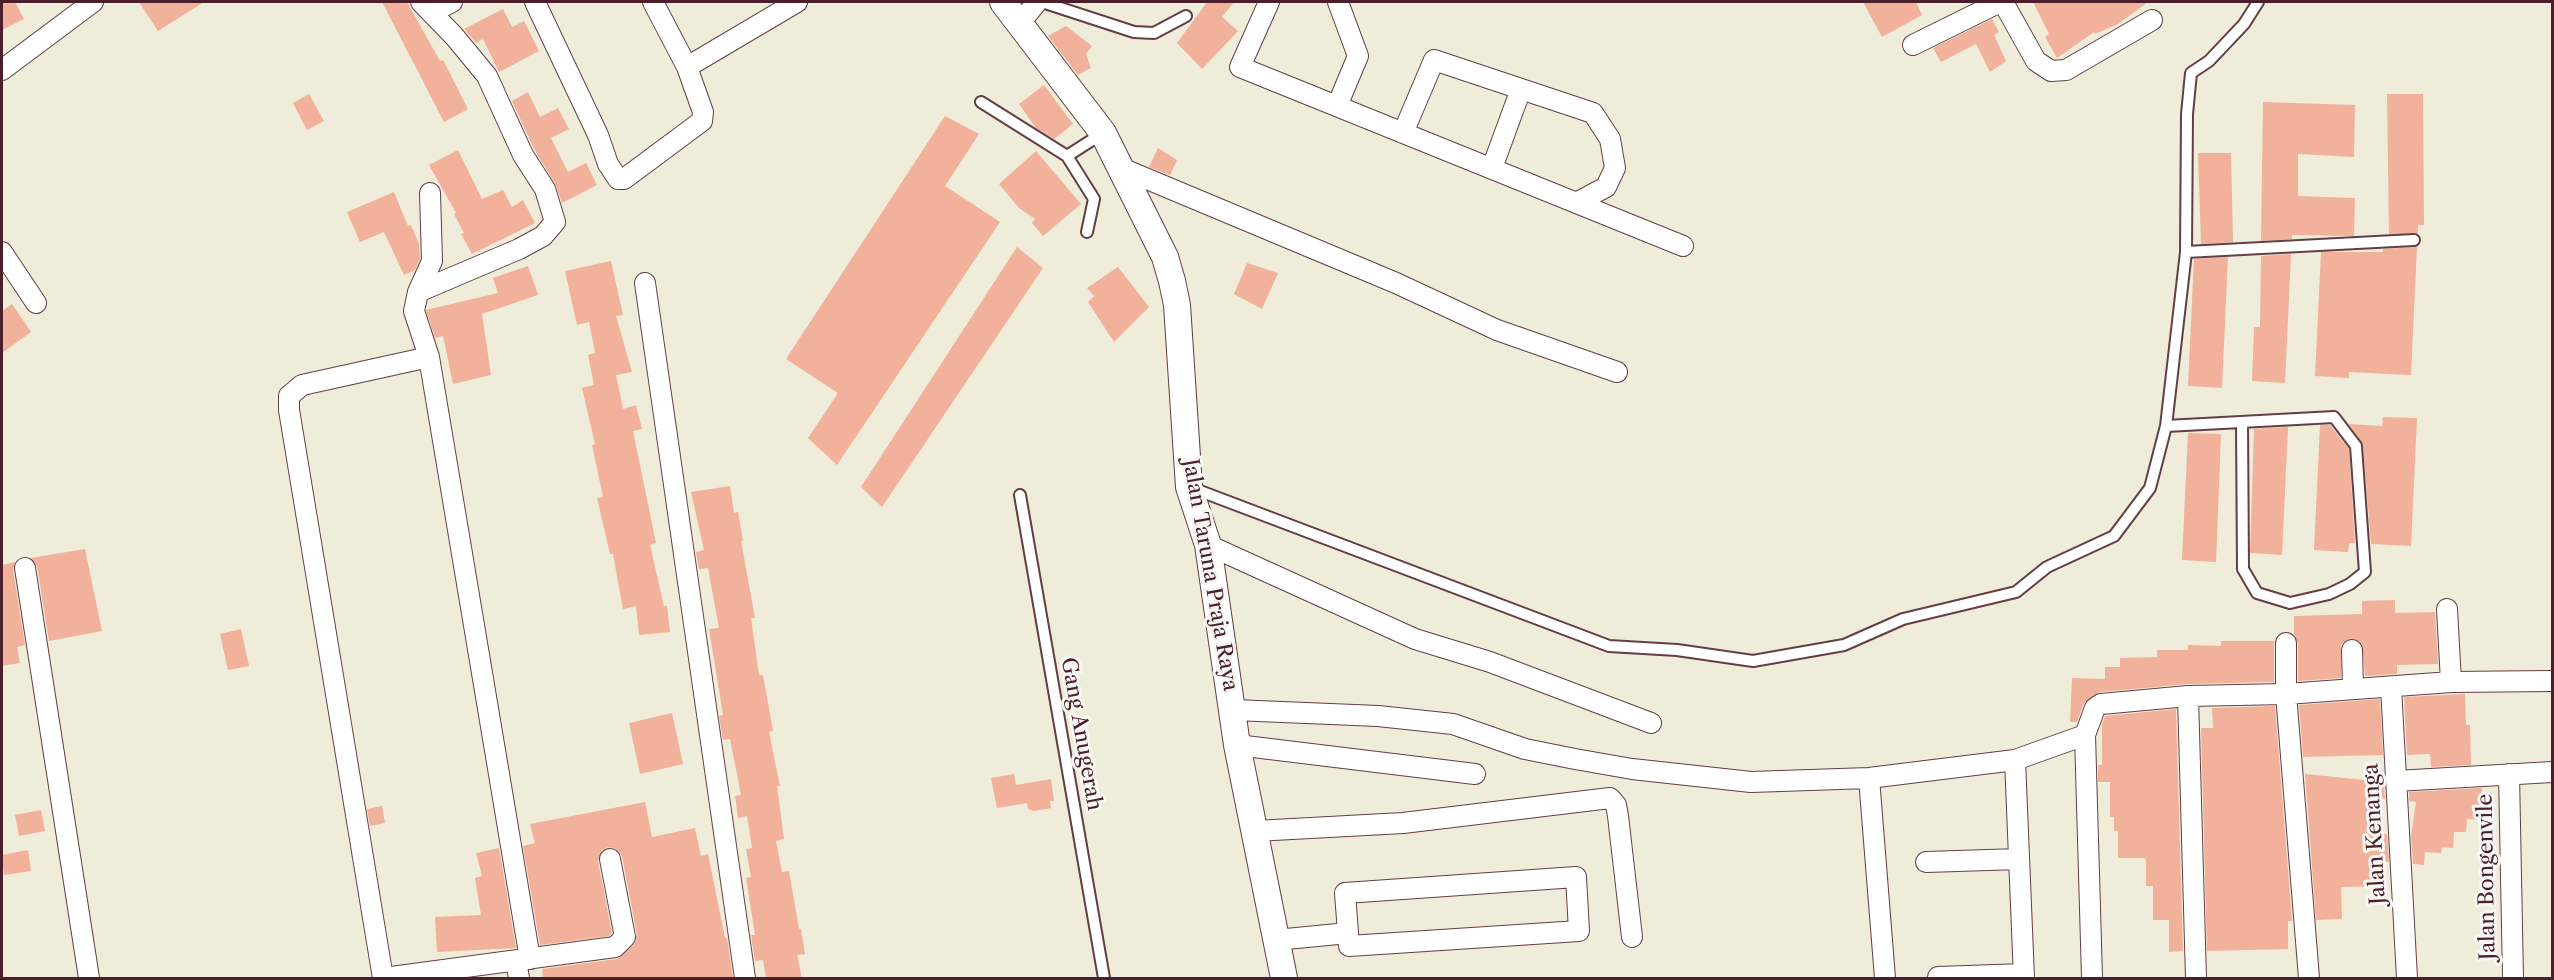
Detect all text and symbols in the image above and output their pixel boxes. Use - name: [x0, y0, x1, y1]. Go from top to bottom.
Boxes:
- street label: Jalan Taruna Praja Raya: [1177, 457, 1243, 693]
- street label: Gang Anugerah: [1055, 655, 1107, 813]
- street label: Jalan Kenanga: [2359, 763, 2391, 905]
- street label: Jalan Bongenvile: [2473, 794, 2501, 960]

